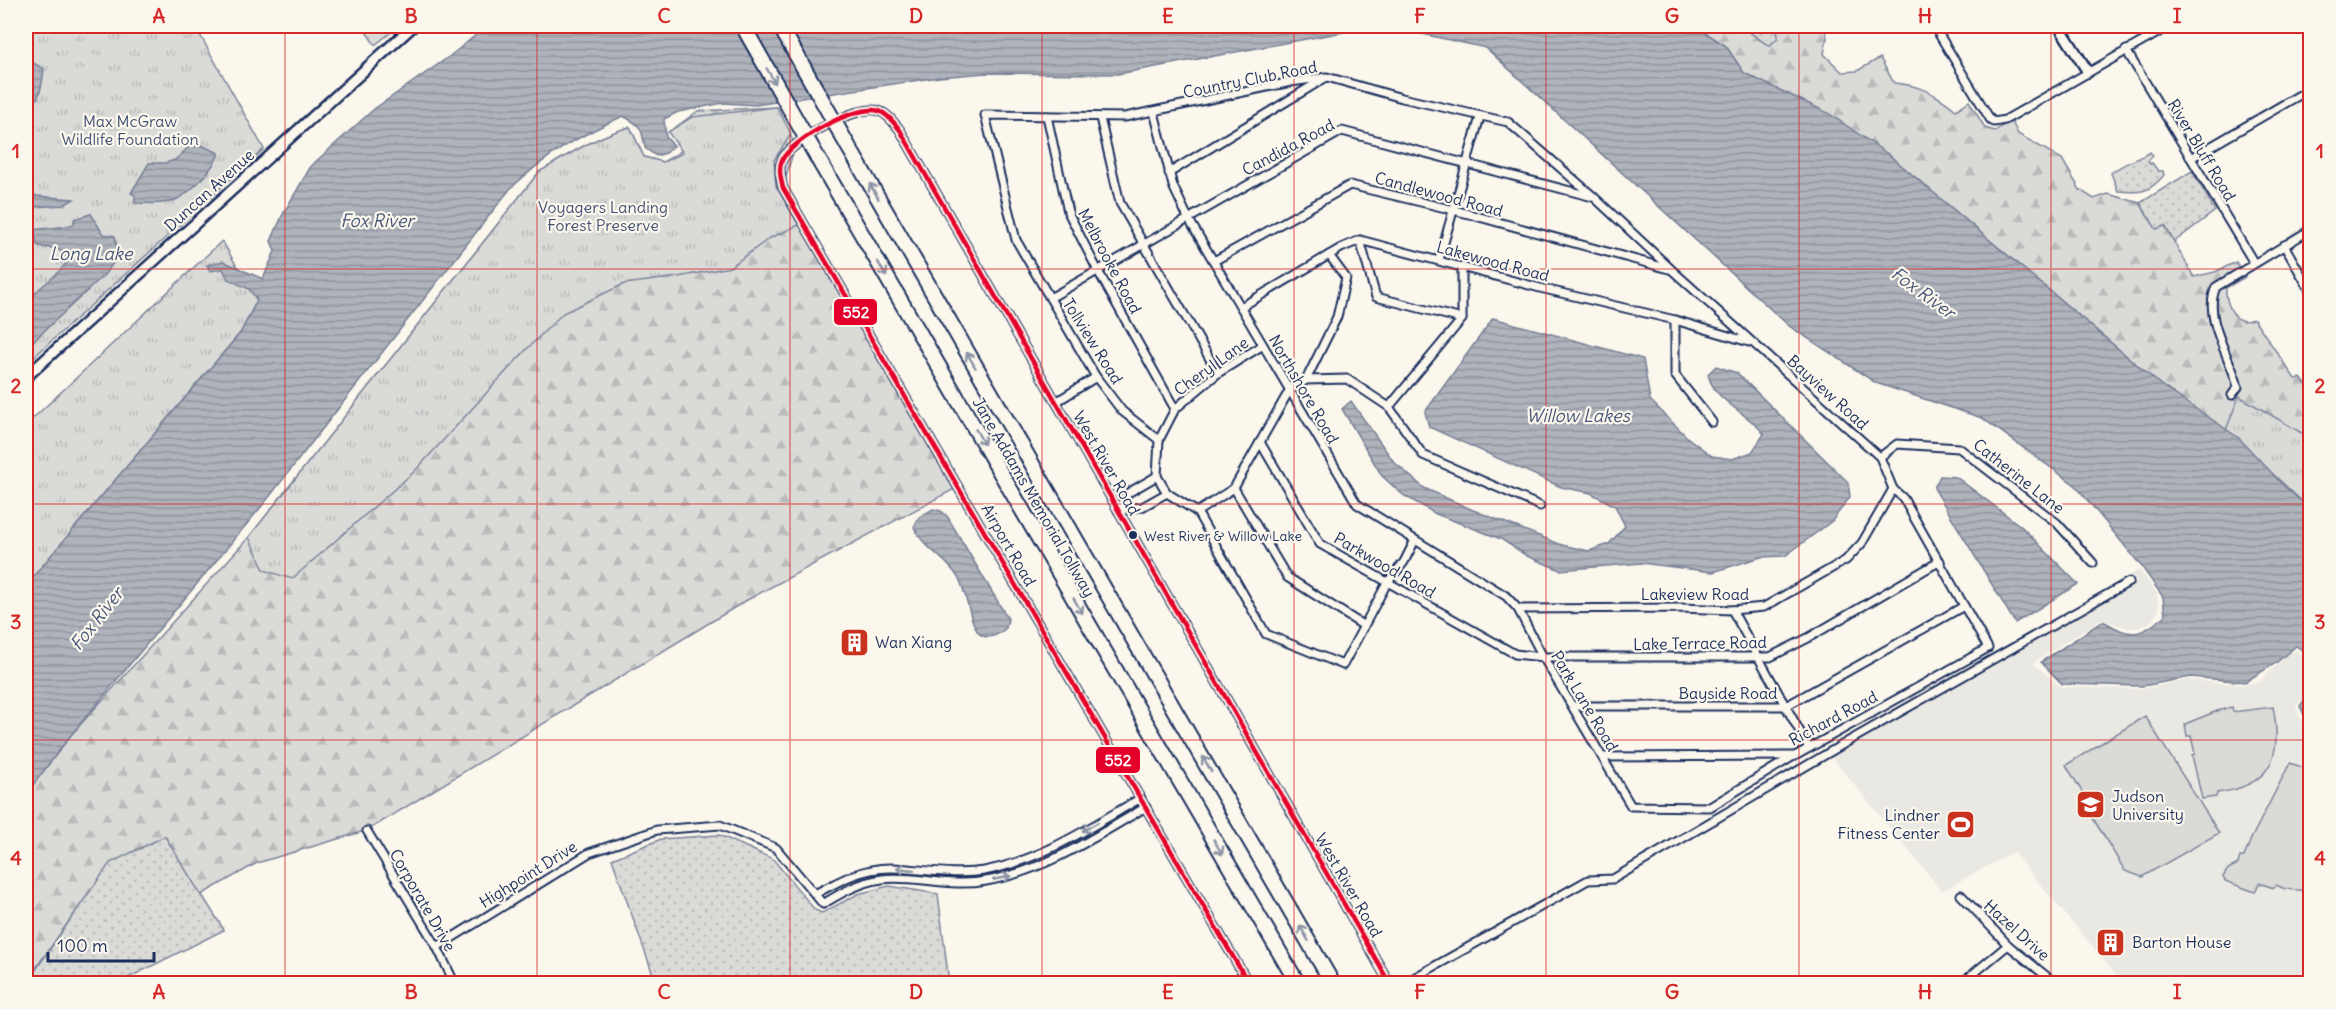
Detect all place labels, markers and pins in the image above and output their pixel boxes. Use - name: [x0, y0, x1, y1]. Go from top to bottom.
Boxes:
- place label: West River & Willow Lake: [1144, 527, 1302, 545]
- marker: West River & Willow Lake: [1127, 529, 1139, 541]
- building icon: Wan Xiang: [838, 626, 870, 658]
- place label: Wan Xiang: [875, 632, 952, 652]
- place label: Judson University: [2112, 786, 2184, 824]
- school or university icon: Judson University: [2075, 789, 2107, 821]
- place label: Lindner Fitness Center: [1837, 805, 1940, 843]
- sports icon: Lindner Fitness Center: [1945, 808, 1977, 840]
- building icon: Barton House: [2095, 926, 2127, 958]
- place label: Barton House: [2132, 932, 2231, 952]

